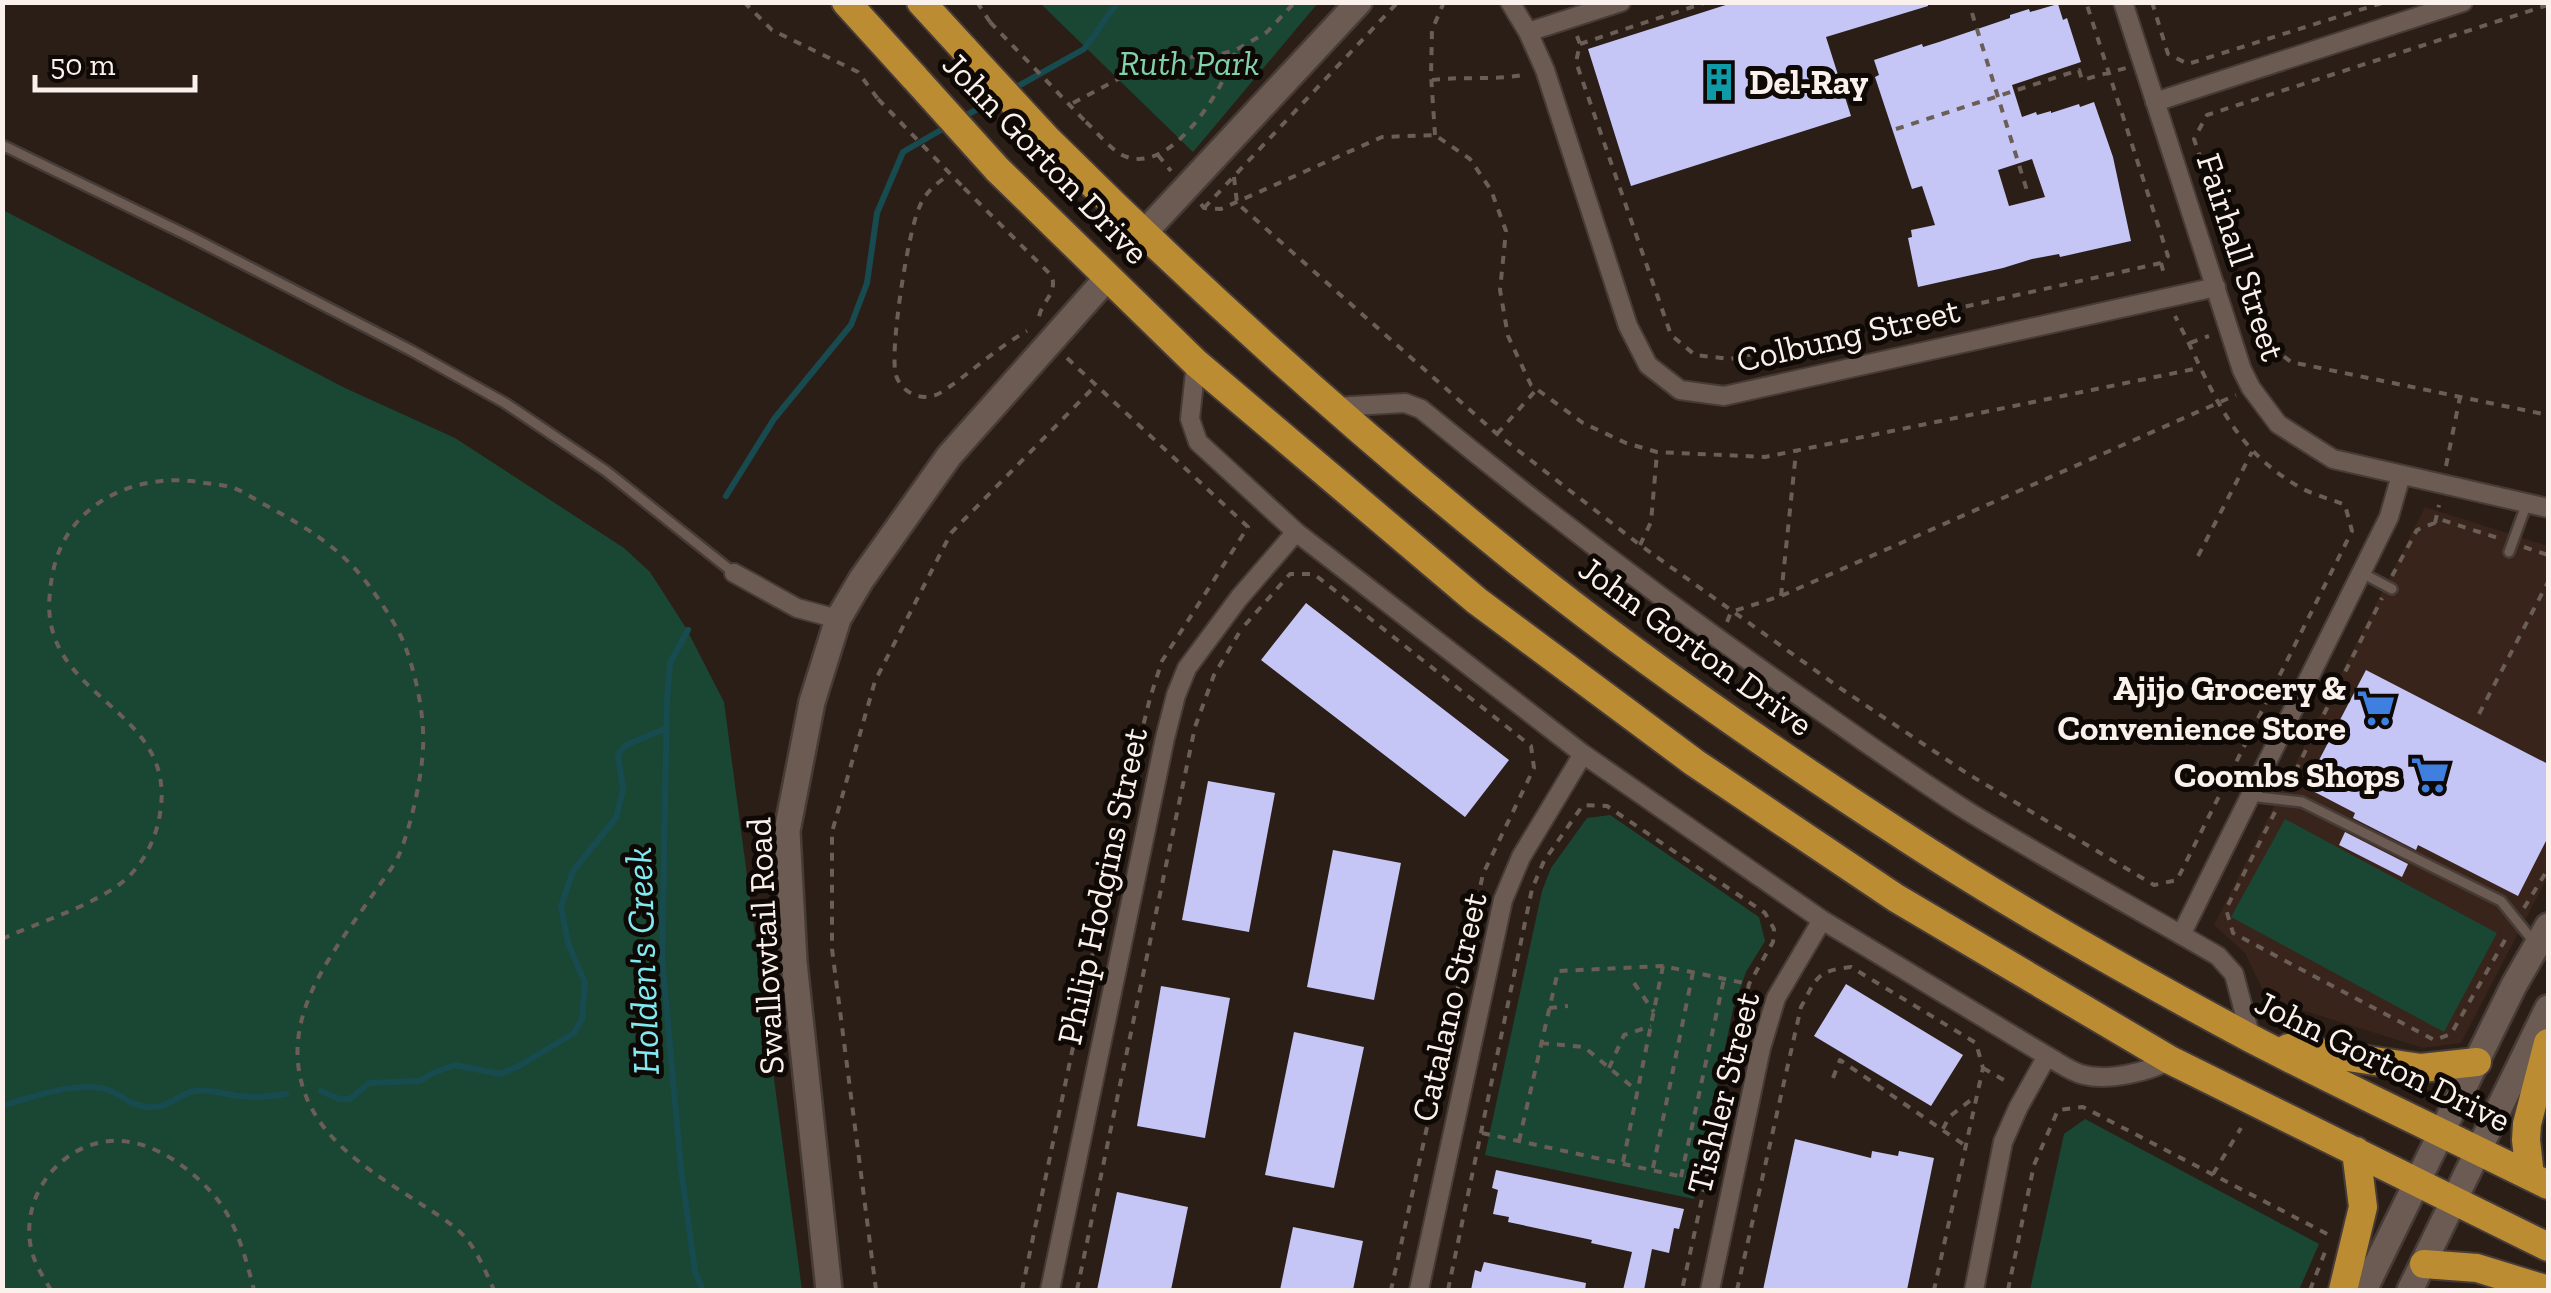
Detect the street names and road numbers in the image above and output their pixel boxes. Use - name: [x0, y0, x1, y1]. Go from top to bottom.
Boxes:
- street label: John Gorton Drive: [934, 43, 1158, 273]
- street label: Fairhall Street: [2188, 148, 2294, 366]
- street label: Colbung Street: [1732, 289, 1964, 381]
- street label: John Gorton Drive: [1571, 547, 1821, 745]
- street label: Philip Hodgins Street: [1048, 724, 1156, 1048]
- street label: Swallowtail Road: [737, 816, 793, 1076]
- street label: Catalano Street: [1402, 888, 1496, 1126]
- street label: John Gorton Drive: [2248, 981, 2518, 1141]
- street label: Tishler Street: [1678, 988, 1768, 1198]

